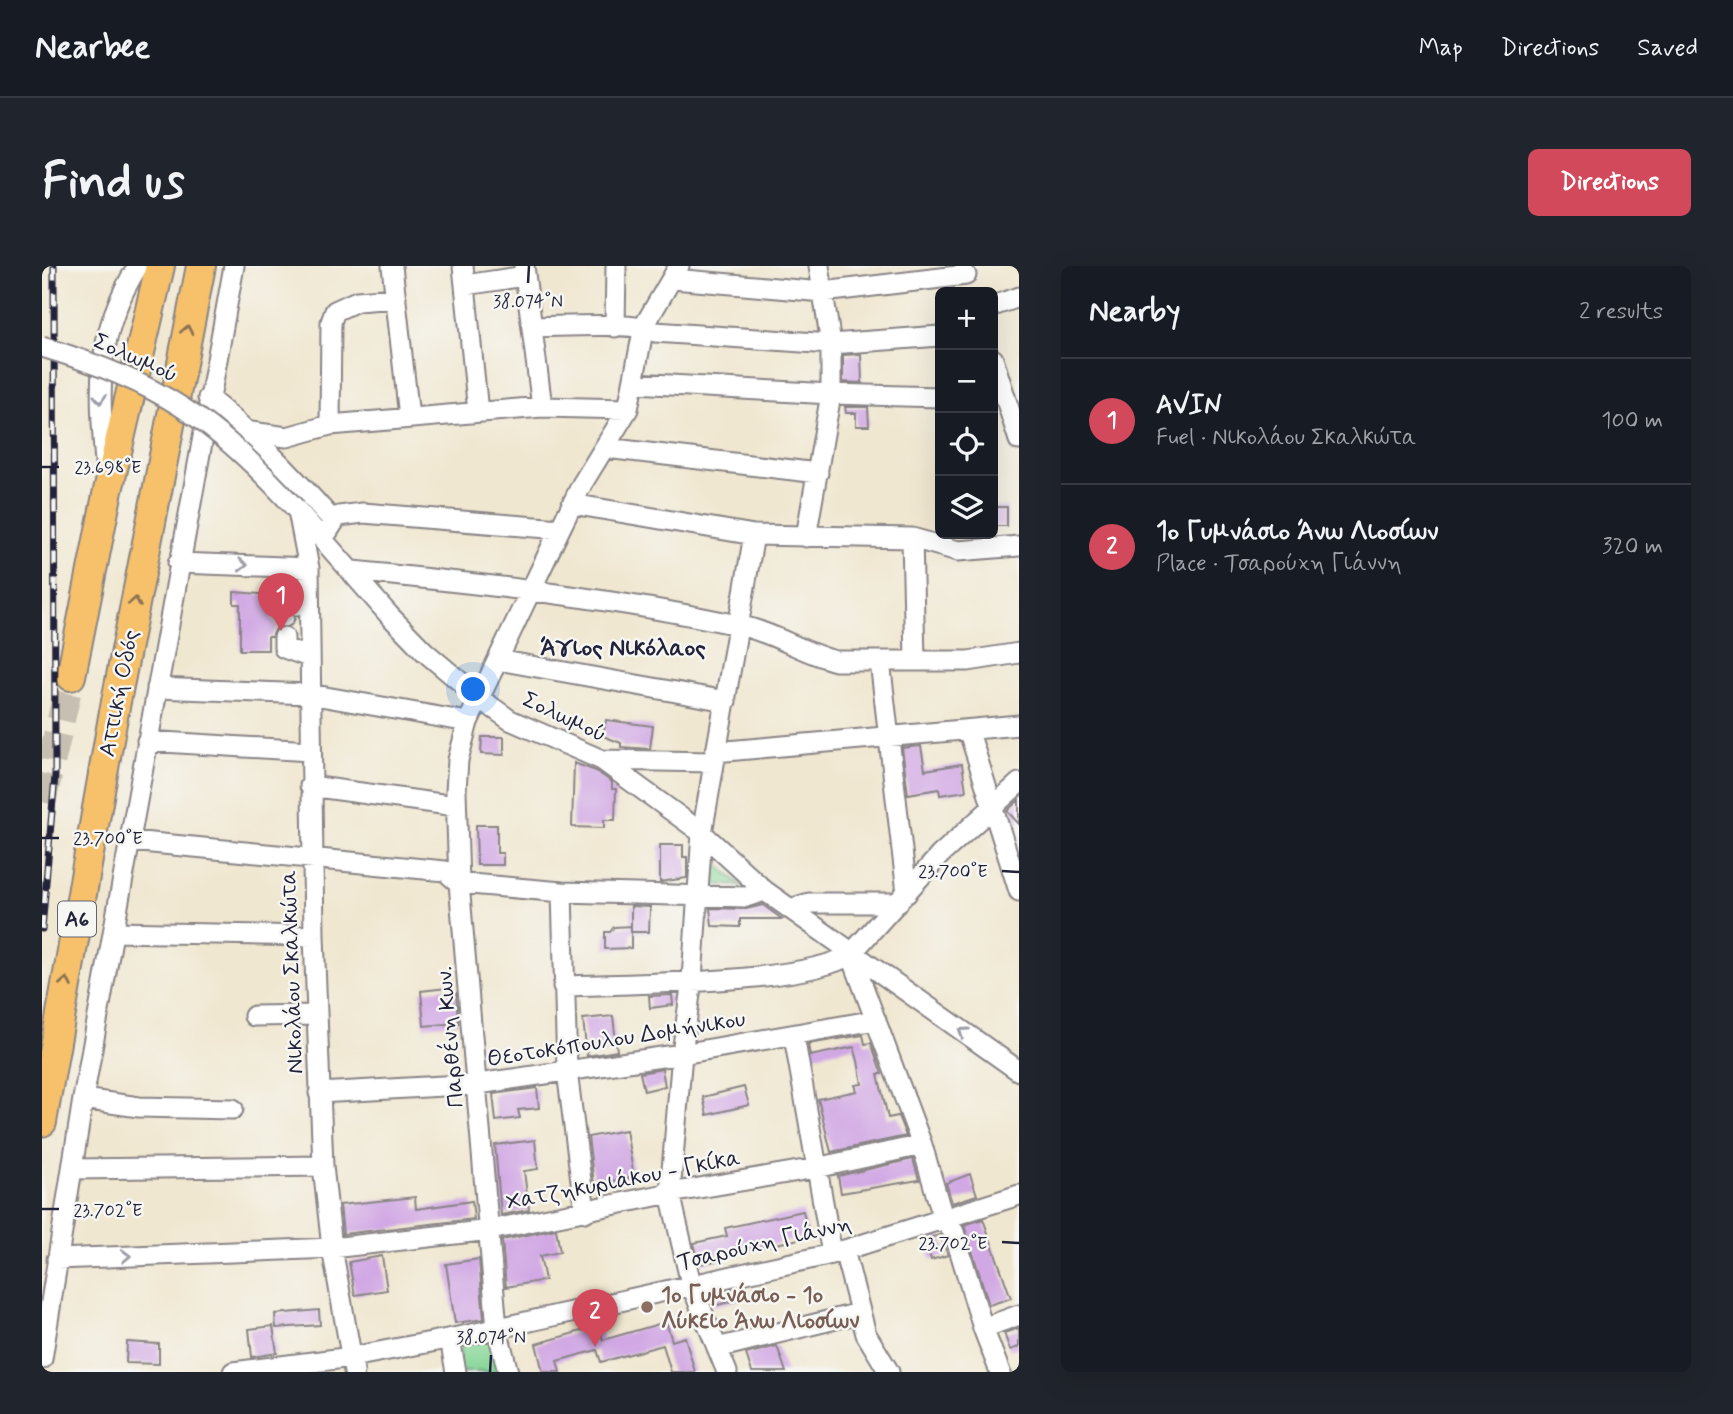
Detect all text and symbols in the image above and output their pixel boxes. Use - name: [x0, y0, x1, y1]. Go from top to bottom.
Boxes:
- text: Nearbee: [35, 26, 150, 70]
- text: Map: [1419, 33, 1463, 64]
- text: Directions: [1501, 33, 1599, 64]
- text: Saved: [1637, 33, 1698, 64]
- button: Directions: [1528, 149, 1691, 216]
- text: Find us: [42, 150, 185, 215]
- map controls: [935, 287, 998, 539]
- button: +: [935, 287, 998, 350]
- text: 38.074°N: [493, 290, 563, 314]
- text: Nearby: [1089, 292, 1180, 331]
- text: 2 results: [1579, 297, 1663, 327]
- one-way arrow: [179, 324, 194, 336]
- street label: Σολωμού: [88, 327, 182, 391]
- button: −: [935, 350, 998, 413]
- text: AVIN: [1156, 389, 1222, 423]
- one-way arrow: [92, 394, 107, 405]
- text: 1: [1107, 406, 1117, 436]
- text: 100 m: [1601, 406, 1663, 436]
- button: locate: [935, 413, 998, 476]
- text: Fuel · Νικολάου Σκαλκώτα: [1156, 423, 1416, 453]
- text: 23.698°E: [75, 456, 141, 480]
- button: layers: [935, 476, 998, 539]
- text: 1ο Γυμνάσιο Άνω Λιοσίων: [1156, 515, 1438, 549]
- text: 2: [1106, 532, 1118, 562]
- text: 320 m: [1602, 532, 1663, 562]
- text: Place · Τσαρούχη Γιάννη: [1156, 549, 1402, 579]
- one-way arrow: [238, 558, 249, 573]
- pin: 1: [258, 573, 304, 631]
- one-way arrow: [127, 596, 142, 608]
- street label: Αττική Οδός: [93, 627, 147, 759]
- district label: Άγιος Νικόλαος: [540, 633, 706, 664]
- your location: [456, 672, 490, 706]
- street label: Σολωμού: [517, 685, 611, 750]
- text: 23.700°E: [73, 827, 143, 851]
- text: 23.700°E: [918, 860, 988, 884]
- street label: Νικολάου Σκαλκώτα: [274, 869, 312, 1074]
- road number: Α6: [58, 902, 96, 936]
- street label: Παρθένη Κων.: [428, 965, 472, 1109]
- one-way arrow: [58, 976, 73, 988]
- street label: Θεοτοκόπουλου Δομήνικου: [485, 1005, 748, 1075]
- one-way arrow: [958, 1028, 971, 1040]
- street label: Χατζηκυριάκου - Γκίκα: [504, 1144, 743, 1218]
- text: 23.702°E: [73, 1199, 143, 1223]
- street label: Τσαρούχη Γιάννη: [675, 1209, 854, 1279]
- text: 23.702°E: [918, 1232, 988, 1256]
- one-way arrow: [120, 1248, 131, 1263]
- place label: 1ο Γυμνάσιο - 1ο Λύκειο Άνω Λιοσίων: [661, 1281, 859, 1337]
- pin: 2: [572, 1289, 618, 1347]
- marker: 1ο Γυμνάσιο - 1ο Λύκειο Άνω Λιοσίων: [639, 1299, 655, 1315]
- text: 38.074°N: [456, 1326, 526, 1350]

